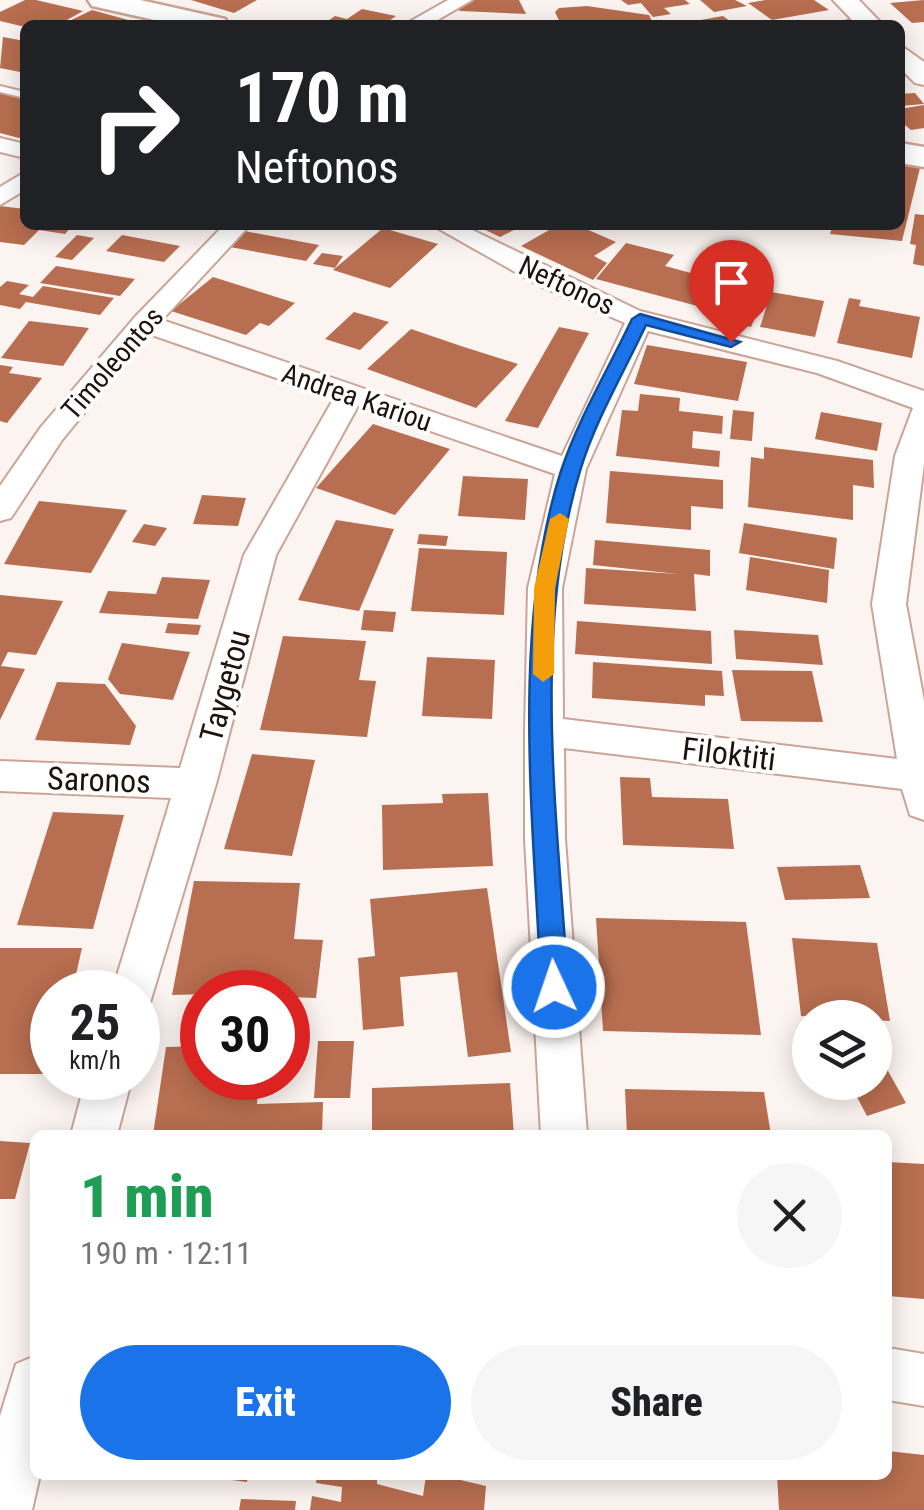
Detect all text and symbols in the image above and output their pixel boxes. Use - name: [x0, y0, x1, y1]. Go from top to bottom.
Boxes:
- text: 170 m: [235, 57, 409, 139]
- icon: right: [70, 60, 200, 190]
- text: Neftonos: [235, 141, 399, 194]
- pin: [689, 240, 774, 343]
- street label: Neftonos: [514, 249, 620, 322]
- icon: arrive: [704, 255, 759, 310]
- street label: Timoleontos: [55, 300, 170, 426]
- street label: Andrea Kariou: [278, 356, 436, 438]
- street label: Taygetou: [192, 626, 258, 746]
- street label: Filoktiti: [680, 729, 778, 779]
- street label: Saronos: [47, 759, 151, 801]
- position arrow: [502, 935, 606, 1039]
- speed limit sign: 30: [180, 970, 310, 1100]
- text: 25: [70, 994, 120, 1052]
- map controls: [792, 1000, 892, 1100]
- button: layers: [792, 1000, 892, 1100]
- text: km/h: [69, 1046, 121, 1075]
- text: 1 min: [80, 1161, 214, 1232]
- button: close: [737, 1163, 842, 1268]
- text: 190 m · 12:11: [80, 1234, 252, 1272]
- button: Exit: [80, 1345, 451, 1460]
- button: Share: [471, 1345, 842, 1460]

